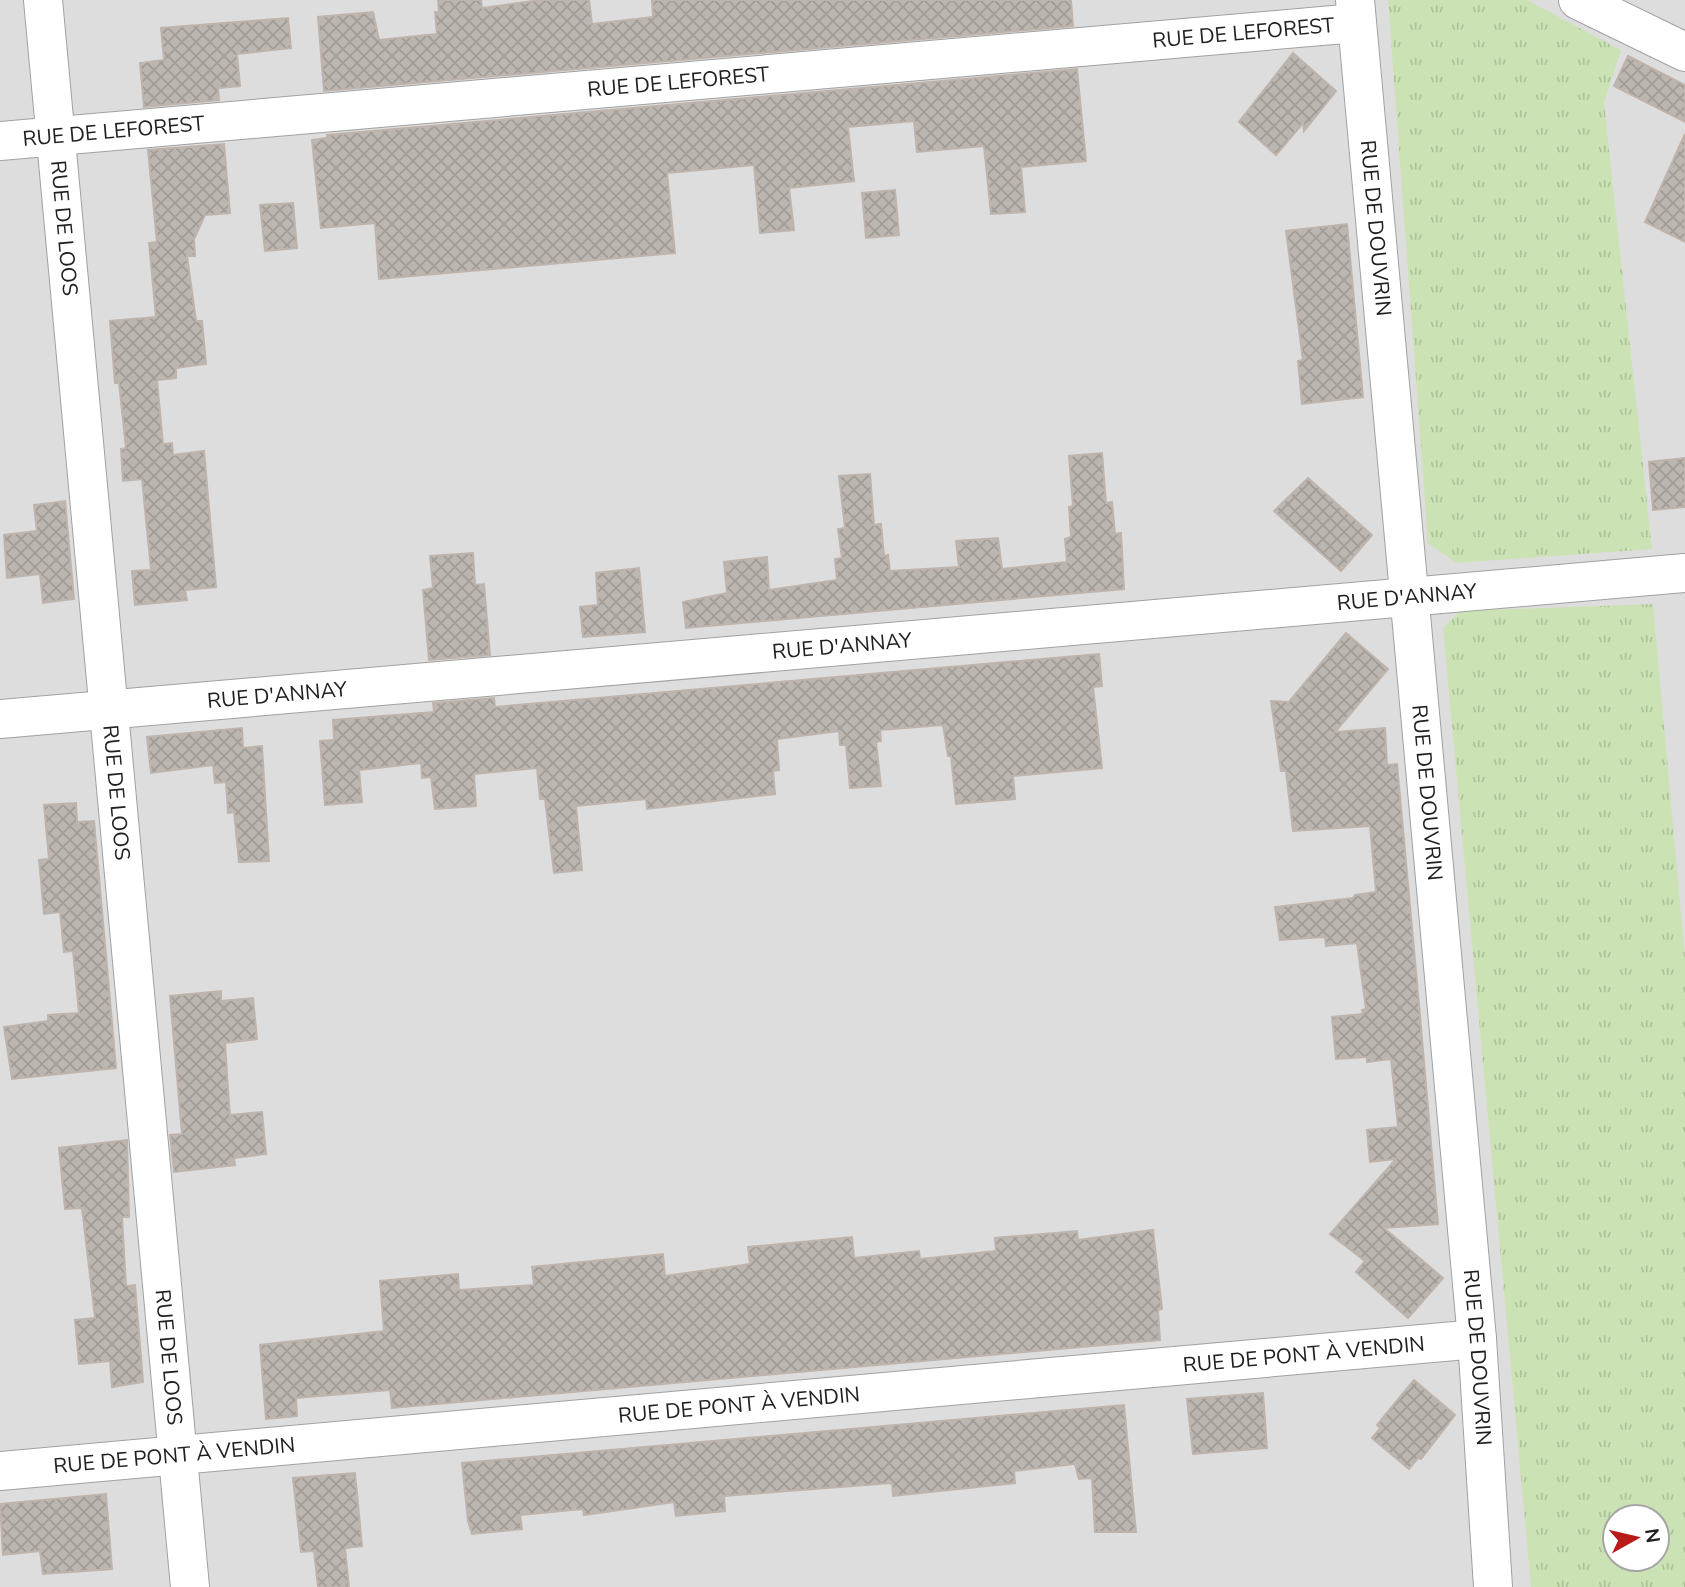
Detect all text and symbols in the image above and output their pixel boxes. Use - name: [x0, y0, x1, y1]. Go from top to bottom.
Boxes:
- street label: RUE DE LEFOREST: [1151, 11, 1336, 55]
- street label: RUE DE LEFOREST: [586, 60, 771, 104]
- street label: RUE DE LEFOREST: [21, 109, 206, 153]
- street label: RUE DE DOUVRIN: [1354, 139, 1398, 317]
- street label: RUE DE LOOS: [44, 159, 84, 297]
- street label: RUE D'ANNAY: [1336, 577, 1478, 617]
- street label: RUE D'ANNAY: [771, 626, 913, 666]
- street label: RUE D'ANNAY: [206, 675, 348, 715]
- street label: RUE DE DOUVRIN: [1405, 703, 1449, 882]
- street label: RUE DE LOOS: [96, 724, 137, 862]
- street label: RUE DE DOUVRIN: [1457, 1268, 1498, 1447]
- street label: RUE DE LOOS: [148, 1288, 189, 1426]
- street label: RUE DE PONT À VENDIN: [1182, 1330, 1426, 1379]
- street label: RUE DE PONT À VENDIN: [617, 1380, 861, 1430]
- street label: RUE DE PONT À VENDIN: [52, 1431, 296, 1480]
- north arrow: [1601, 1503, 1671, 1573]
- text: N: [1638, 1527, 1666, 1545]

